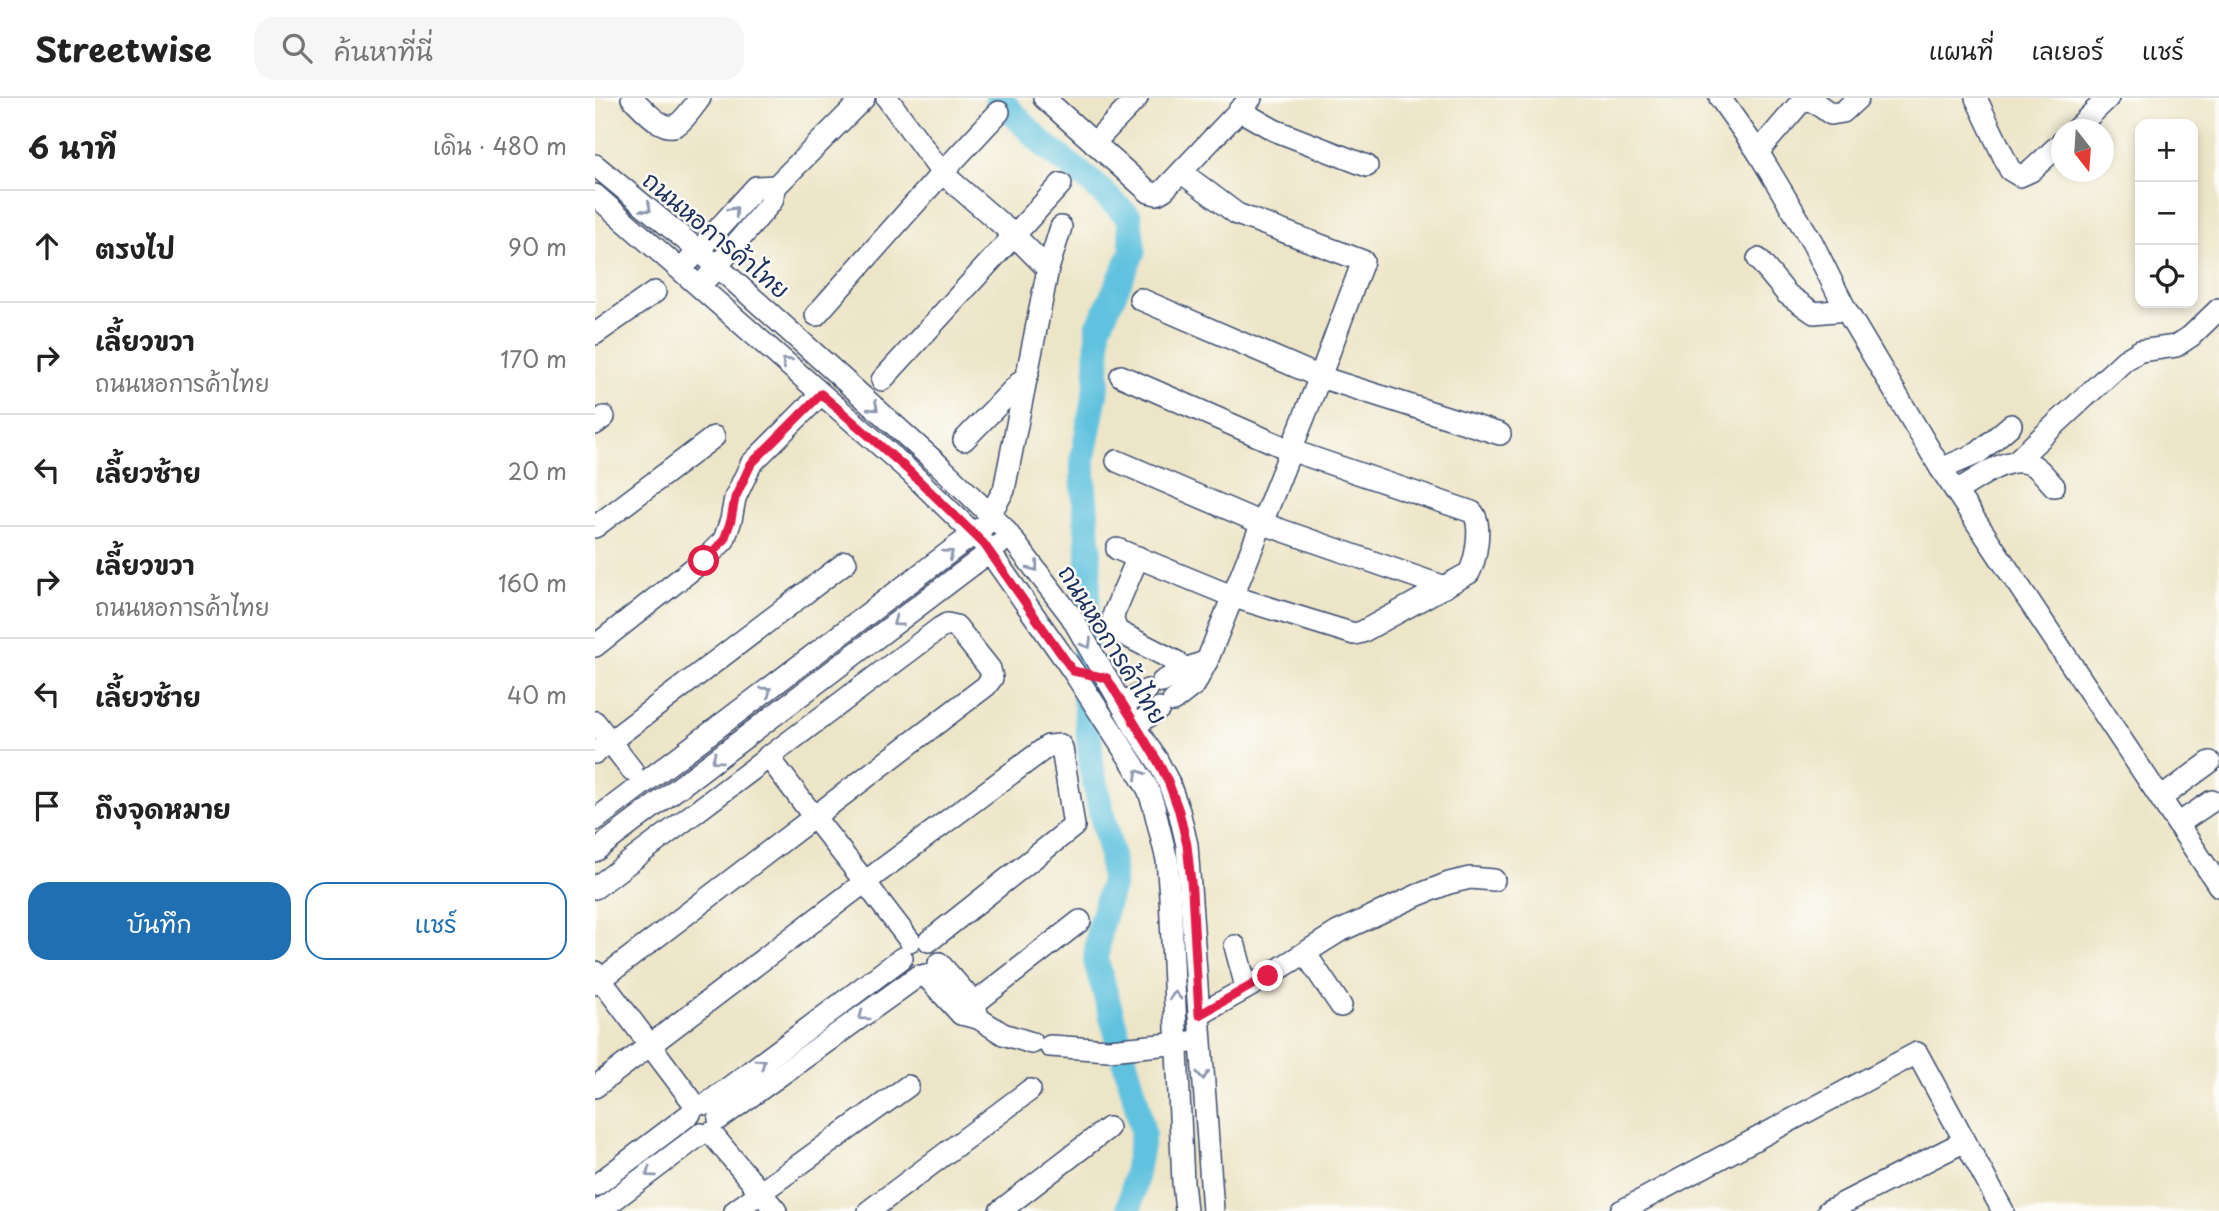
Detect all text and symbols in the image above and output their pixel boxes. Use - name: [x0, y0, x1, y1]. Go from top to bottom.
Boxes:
- search box: [254, 17, 744, 80]
- text: Streetwise: [35, 23, 212, 73]
- icon: search: [278, 29, 316, 67]
- text: ค้นหาที่นี่: [334, 31, 433, 70]
- text: แผนที่: [1929, 32, 1994, 68]
- text: เลเยอร์: [2032, 32, 2104, 68]
- text: แชร์: [2142, 32, 2184, 68]
- north arrow: [2051, 119, 2114, 182]
- map controls: [2135, 119, 2198, 308]
- button: +: [2135, 119, 2198, 182]
- text: 6 นาที: [28, 124, 117, 169]
- text: เดิน · 480 m: [433, 128, 567, 163]
- street label: ถนนหอการค้าไทย: [636, 162, 798, 306]
- button: −: [2135, 182, 2198, 245]
- one-way arrow: [640, 200, 652, 213]
- one-way arrow: [725, 206, 738, 219]
- icon: ahead: [28, 227, 66, 265]
- text: ตรงไป: [95, 229, 175, 268]
- text: 90 m: [508, 229, 567, 264]
- button: locate: [2135, 245, 2198, 308]
- text: เลี้ยวขวา: [95, 321, 195, 360]
- icon: right: [28, 339, 66, 377]
- text: 170 m: [500, 341, 567, 376]
- one-way arrow: [781, 358, 794, 371]
- text: ถนนหอการค้าไทย: [95, 365, 270, 400]
- one-way arrow: [866, 398, 879, 411]
- icon: left: [28, 451, 66, 489]
- text: เลี้ยวซ้าย: [95, 453, 201, 492]
- text: 20 m: [508, 453, 567, 488]
- text: เลี้ยวขวา: [95, 545, 195, 584]
- route start: [688, 545, 719, 576]
- one-way arrow: [941, 550, 954, 563]
- street label: ถนนหอการค้าไทย: [1050, 557, 1178, 731]
- one-way arrow: [1026, 559, 1039, 572]
- icon: right: [28, 563, 66, 601]
- text: 160 m: [498, 565, 567, 600]
- text: ถนนหอการค้าไทย: [95, 589, 270, 624]
- one-way arrow: [893, 614, 905, 626]
- one-way arrow: [1079, 636, 1092, 649]
- icon: left: [28, 675, 66, 713]
- text: เลี้ยวซ้าย: [95, 677, 201, 716]
- text: 40 m: [507, 677, 567, 712]
- one-way arrow: [759, 687, 772, 699]
- one-way arrow: [711, 751, 724, 764]
- one-way arrow: [1134, 769, 1147, 782]
- icon: arrive: [28, 787, 66, 825]
- text: ถึงจุดหมาย: [95, 789, 231, 828]
- button: บันทึก: [28, 882, 291, 960]
- button: แชร์: [305, 882, 567, 960]
- route end: [1252, 960, 1283, 991]
- one-way arrow: [1167, 990, 1182, 1001]
- one-way arrow: [858, 1008, 871, 1020]
- one-way arrow: [753, 1059, 766, 1072]
- one-way arrow: [1195, 1070, 1210, 1081]
- one-way arrow: [645, 1164, 658, 1177]

